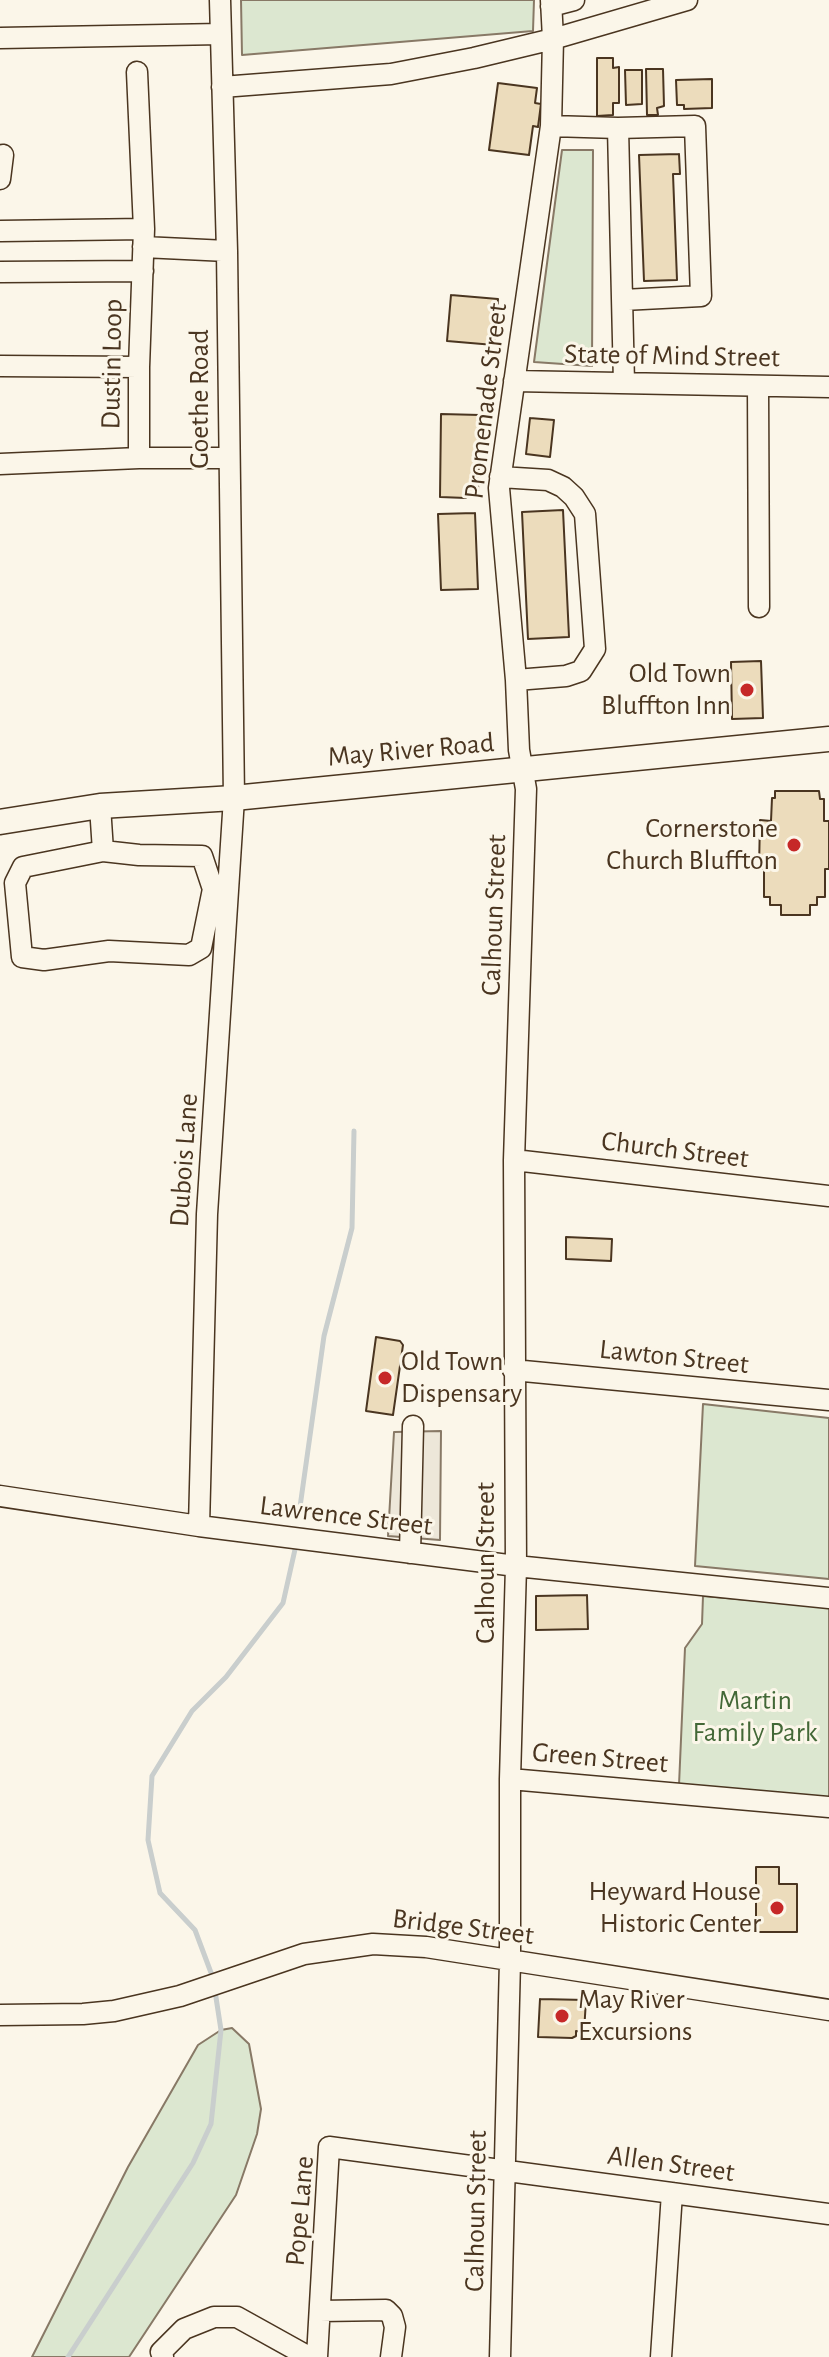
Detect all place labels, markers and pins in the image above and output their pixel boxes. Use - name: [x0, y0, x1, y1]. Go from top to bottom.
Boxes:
- place label: Old Town Bluffton Inn: [601, 657, 731, 723]
- marker: Old Town Bluffton Inn: [738, 681, 756, 699]
- place label: Cornerstone Church Bluffton: [606, 812, 778, 878]
- marker: Cornerstone Church Bluffton: [785, 836, 803, 854]
- place label: Old Town Dispensary: [401, 1345, 522, 1411]
- marker: Old Town Dispensary: [376, 1369, 394, 1387]
- place label: Heyward House Historic Center: [588, 1875, 761, 1941]
- marker: Heyward House Historic Center: [768, 1899, 786, 1917]
- place label: May River Excursions: [578, 1983, 692, 2049]
- marker: May River Excursions: [553, 2007, 571, 2025]

